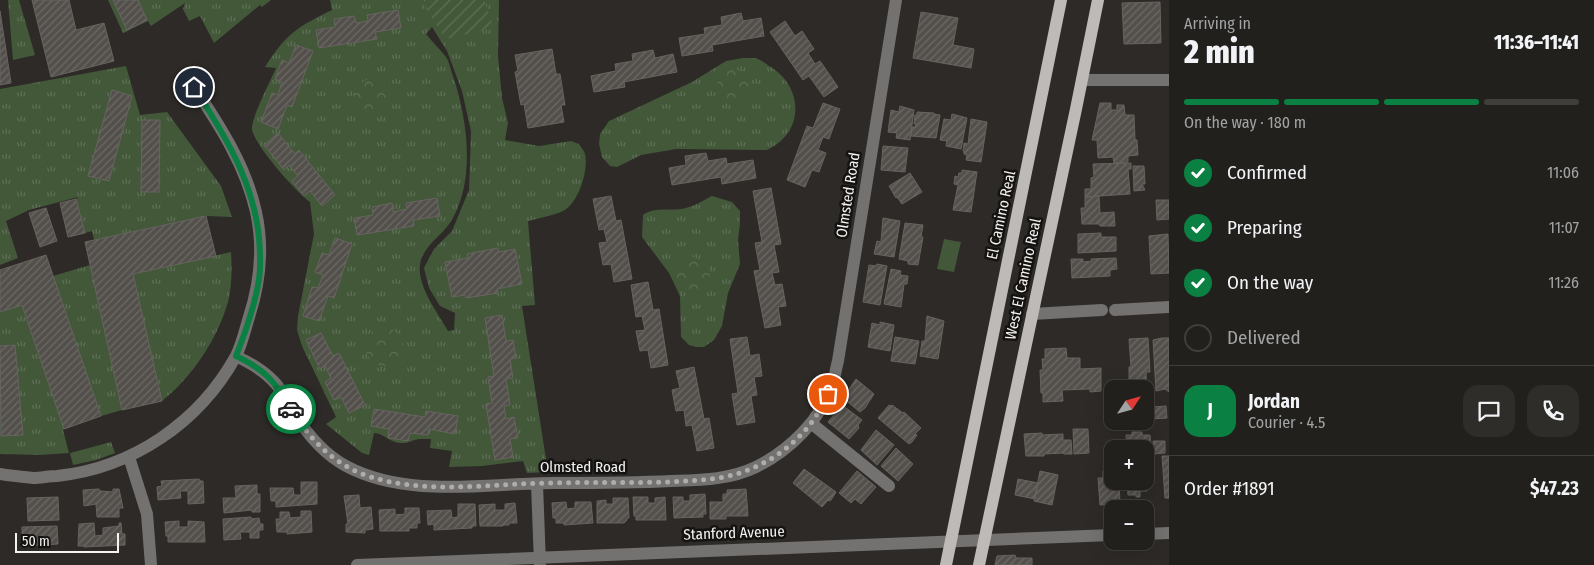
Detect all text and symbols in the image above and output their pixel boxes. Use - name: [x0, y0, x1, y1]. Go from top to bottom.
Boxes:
- text: Arriving in: [1184, 14, 1251, 33]
- text: 11:36–11:41: [1494, 31, 1579, 54]
- text: 2 min: [1184, 33, 1255, 71]
- pin: [173, 66, 215, 108]
- icon: home: [180, 73, 208, 101]
- text: On the way · 180 m: [1184, 113, 1306, 132]
- street label: Olmsted Road: [832, 151, 864, 239]
- icon: check: [1184, 159, 1212, 187]
- text: Confirmed: [1227, 161, 1307, 184]
- text: 11:06: [1547, 163, 1579, 182]
- street label: El Camino Real: [983, 169, 1019, 261]
- icon: check: [1184, 214, 1212, 242]
- text: Preparing: [1227, 216, 1302, 239]
- street label: West El Camino Real: [1001, 217, 1045, 341]
- text: 11:07: [1549, 218, 1579, 237]
- icon: check: [1184, 269, 1212, 297]
- text: On the way: [1227, 271, 1313, 294]
- text: 11:26: [1548, 273, 1579, 292]
- text: Delivered: [1227, 326, 1301, 349]
- pin: [807, 373, 849, 415]
- icon: bag: [814, 380, 842, 408]
- north arrow: [1104, 380, 1154, 430]
- map controls: [1104, 380, 1154, 550]
- courier: [266, 384, 316, 434]
- button: chat: [1463, 385, 1515, 437]
- button: phone: [1527, 385, 1579, 437]
- text: Jordan: [1248, 390, 1300, 413]
- icon: car: [277, 395, 305, 423]
- text: J: [1207, 399, 1213, 422]
- text: Courier · 4.5: [1248, 413, 1325, 432]
- button: +: [1104, 440, 1154, 490]
- street label: Olmsted Road: [540, 458, 626, 476]
- text: Order #1891: [1184, 477, 1275, 500]
- text: $47.23: [1530, 477, 1579, 500]
- button: −: [1104, 500, 1154, 550]
- street label: Stanford Avenue: [683, 522, 785, 544]
- scale bar: [15, 530, 119, 553]
- text: 50 m: [22, 533, 50, 550]

